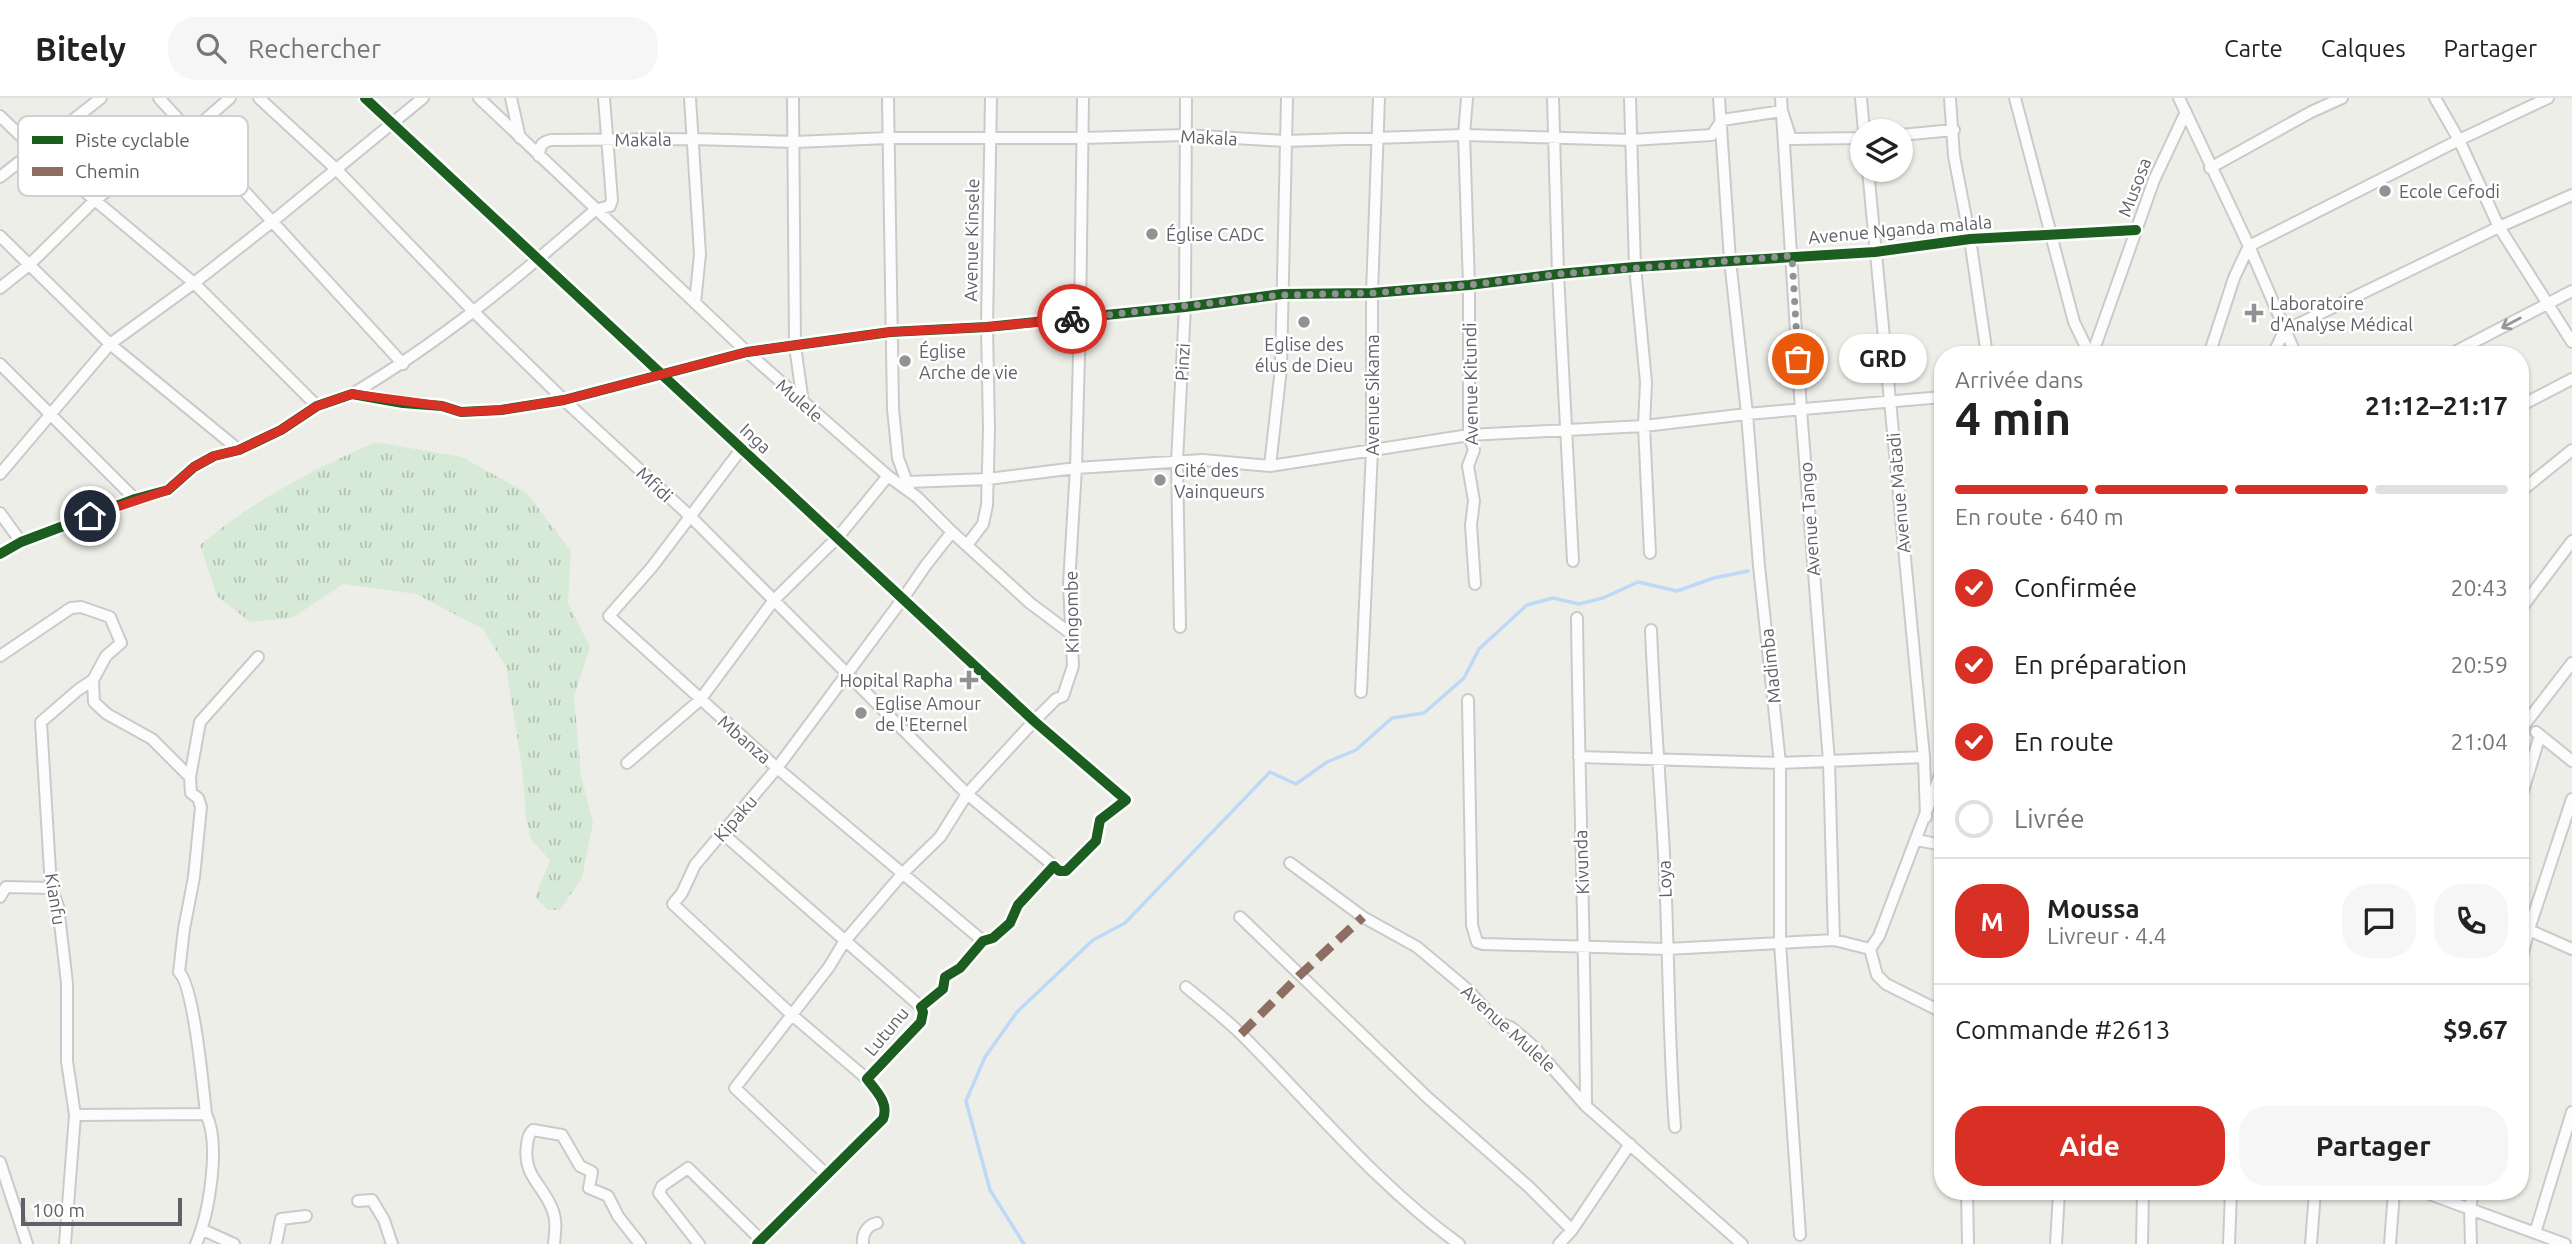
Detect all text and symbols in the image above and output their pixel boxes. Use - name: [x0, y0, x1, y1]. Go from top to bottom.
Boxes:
- search box: [168, 17, 658, 80]
- icon: search: [192, 29, 230, 67]
- text: Bitely: [35, 30, 126, 67]
- text: Rechercher: [248, 34, 381, 63]
- text: Carte: [2224, 35, 2283, 62]
- text: Calques: [2321, 35, 2406, 62]
- text: Partager: [2444, 35, 2537, 62]
- legend: [18, 116, 248, 196]
- map controls: [1850, 119, 1913, 182]
- button: layers: [1850, 119, 1913, 182]
- street label: Makala: [1180, 126, 1238, 148]
- text: Piste cyclable: [75, 129, 190, 151]
- street label: Makala: [614, 129, 672, 149]
- street label: Musosa: [2114, 155, 2154, 219]
- text: Chemin: [75, 160, 140, 182]
- street label: Avenue Kinsele: [960, 178, 982, 302]
- place label: Ecole Cefodi: [2399, 181, 2500, 201]
- marker: Ecole Cefodi: [2377, 183, 2393, 199]
- street label: Avenue Nganda malala: [1807, 211, 1993, 247]
- place label: Église CADC: [1166, 223, 1264, 244]
- marker: Église CADC: [1144, 226, 1160, 242]
- courier: [1037, 284, 1107, 354]
- place label: Laboratoire d'Analyse Médical: [2270, 293, 2413, 334]
- icon: bike: [1053, 300, 1091, 338]
- marker: Laboratoire d'Analyse Médical: [2244, 303, 2264, 323]
- marker: Eglise des élus de Dieu: [1296, 314, 1312, 330]
- one-way arrow: [2501, 316, 2522, 330]
- street label: Avenue Kitundi: [1459, 322, 1481, 446]
- pin: [1768, 329, 1828, 389]
- place label: Eglise des élus de Dieu: [1255, 334, 1353, 375]
- street label: Avenue Sikama: [1362, 334, 1382, 456]
- callout: GRD: [1840, 334, 1927, 384]
- place label: Église Arche de vie: [919, 340, 1018, 382]
- icon: bag: [1779, 340, 1817, 378]
- street label: Pinzi: [1171, 342, 1193, 382]
- text: GRD: [1859, 346, 1907, 371]
- marker: Église Arche de vie: [897, 353, 913, 369]
- text: Arrivée dans: [1955, 367, 2083, 392]
- street label: Mulele: [773, 374, 827, 426]
- text: 21:12–21:17: [2365, 391, 2508, 420]
- text: 4 min: [1955, 392, 2071, 444]
- street label: Inga: [737, 419, 775, 457]
- street label: Avenue Matadi: [1883, 432, 1913, 554]
- place label: Cité des Vainqueurs: [1174, 460, 1265, 501]
- street label: Avenue Tango: [1795, 461, 1823, 577]
- street label: Mfidi: [633, 462, 677, 506]
- marker: Cité des Vainqueurs: [1152, 472, 1168, 488]
- pin: [60, 486, 120, 546]
- icon: home: [71, 497, 109, 535]
- text: En route · 640 m: [1955, 504, 2124, 529]
- icon: check: [1955, 569, 1993, 607]
- street label: Kingombe: [1060, 570, 1082, 654]
- text: Confirmée: [2014, 573, 2137, 602]
- text: 20:43: [2450, 575, 2508, 600]
- street label: Madimba: [1756, 628, 1784, 704]
- icon: check: [1955, 646, 1993, 684]
- text: En préparation: [2014, 650, 2187, 679]
- text: 20:59: [2450, 652, 2508, 677]
- place label: Hopital Rapha: [839, 670, 953, 690]
- marker: Hopital Rapha: [959, 670, 979, 690]
- place label: Eglise Amour de l'Eternel: [875, 693, 981, 734]
- marker: Eglise Amour de l'Eternel: [853, 705, 869, 721]
- street label: Mbanza: [715, 711, 775, 767]
- icon: check: [1955, 723, 1993, 761]
- text: En route: [2014, 727, 2114, 756]
- text: 21:04: [2450, 729, 2508, 754]
- street label: Kipaku: [709, 791, 761, 845]
- text: Livrée: [2014, 804, 2085, 833]
- street label: Kivunda: [1570, 829, 1592, 895]
- street label: Loya: [1653, 860, 1675, 898]
- street label: Kianfu: [42, 872, 70, 926]
- button: chat: [2342, 884, 2416, 958]
- button: phone: [2434, 884, 2508, 958]
- text: Moussa: [2047, 894, 2140, 923]
- text: M: [1980, 907, 2004, 936]
- text: Livreur · 4.4: [2047, 923, 2167, 948]
- street label: Avenue Mulele: [1458, 980, 1560, 1076]
- street label: Lutunu: [860, 1003, 912, 1059]
- text: Commande #2613: [1955, 1015, 2171, 1044]
- text: $9.67: [2443, 1015, 2508, 1044]
- button: Aide: [1955, 1106, 2225, 1186]
- button: Partager: [2239, 1106, 2508, 1186]
- scale bar: [21, 1195, 182, 1227]
- text: 100 m: [32, 1199, 85, 1221]

